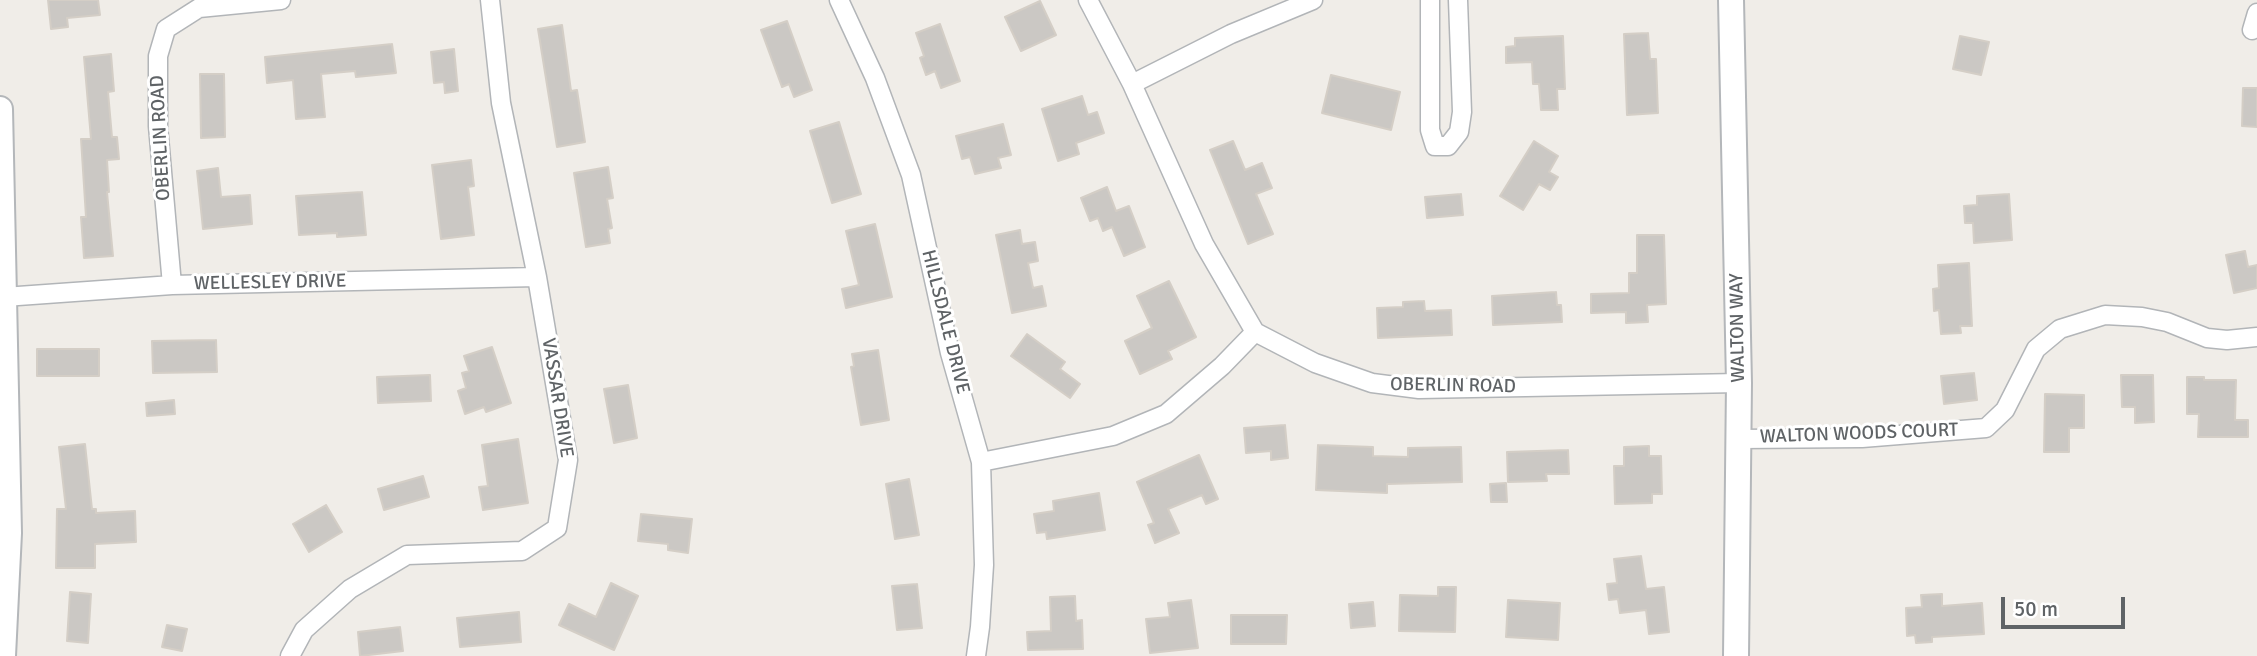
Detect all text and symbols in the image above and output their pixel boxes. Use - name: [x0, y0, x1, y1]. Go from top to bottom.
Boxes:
- street label: OBERLIN ROAD: [146, 75, 176, 201]
- street label: HILLSDALE DRIVE: [916, 248, 974, 396]
- street label: WELLESLEY DRIVE: [193, 270, 347, 296]
- street label: WALTON WAY: [1726, 273, 1750, 383]
- street label: VASSAR DRIVE: [536, 337, 578, 459]
- street label: OBERLIN ROAD: [1390, 374, 1516, 398]
- street label: WALTON WOODS COURT: [1759, 419, 1959, 449]
- scale bar: [2005, 582, 2129, 626]
- text: 50 m: [2014, 596, 2058, 622]

